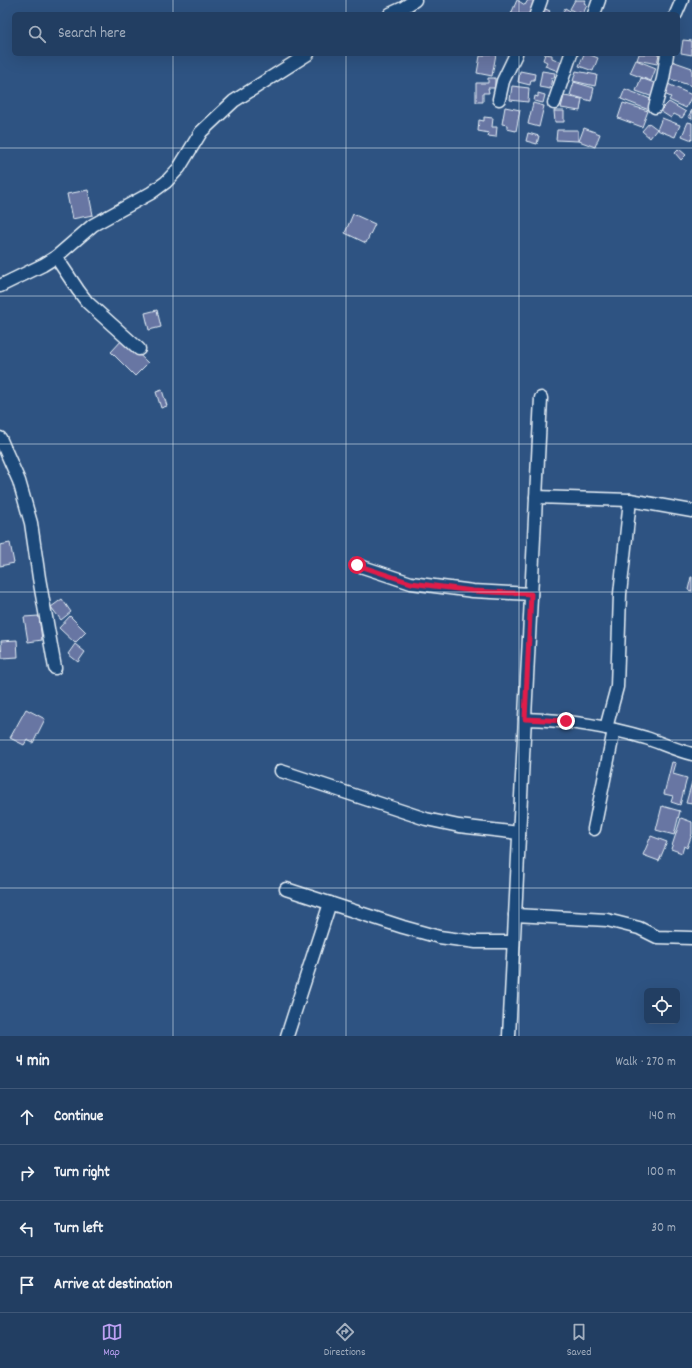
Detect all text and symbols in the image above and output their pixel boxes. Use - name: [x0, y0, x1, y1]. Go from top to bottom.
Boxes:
- search box: [12, 12, 680, 56]
- icon: search: [26, 23, 48, 45]
- text: Search here: [58, 23, 126, 45]
- route start: [348, 556, 366, 574]
- route end: [557, 712, 575, 730]
- map controls: [644, 988, 680, 1024]
- button: locate: [644, 988, 680, 1024]
- text: 4 min: [16, 1050, 50, 1074]
- text: Walk · 270 m: [615, 1053, 676, 1072]
- icon: ahead: [16, 1106, 38, 1128]
- text: Continue: [54, 1106, 103, 1128]
- text: 140 m: [649, 1107, 676, 1126]
- icon: right: [16, 1162, 38, 1184]
- text: Turn right: [54, 1162, 110, 1184]
- text: 100 m: [647, 1163, 676, 1182]
- icon: left: [16, 1218, 38, 1240]
- text: Turn left: [54, 1218, 103, 1240]
- text: 30 m: [651, 1219, 676, 1238]
- icon: arrive: [16, 1274, 38, 1296]
- text: Arrive at destination: [54, 1274, 172, 1296]
- tab: Map: [101, 1321, 123, 1361]
- tab: Directions: [324, 1321, 366, 1361]
- tab: Saved: [567, 1321, 591, 1361]

